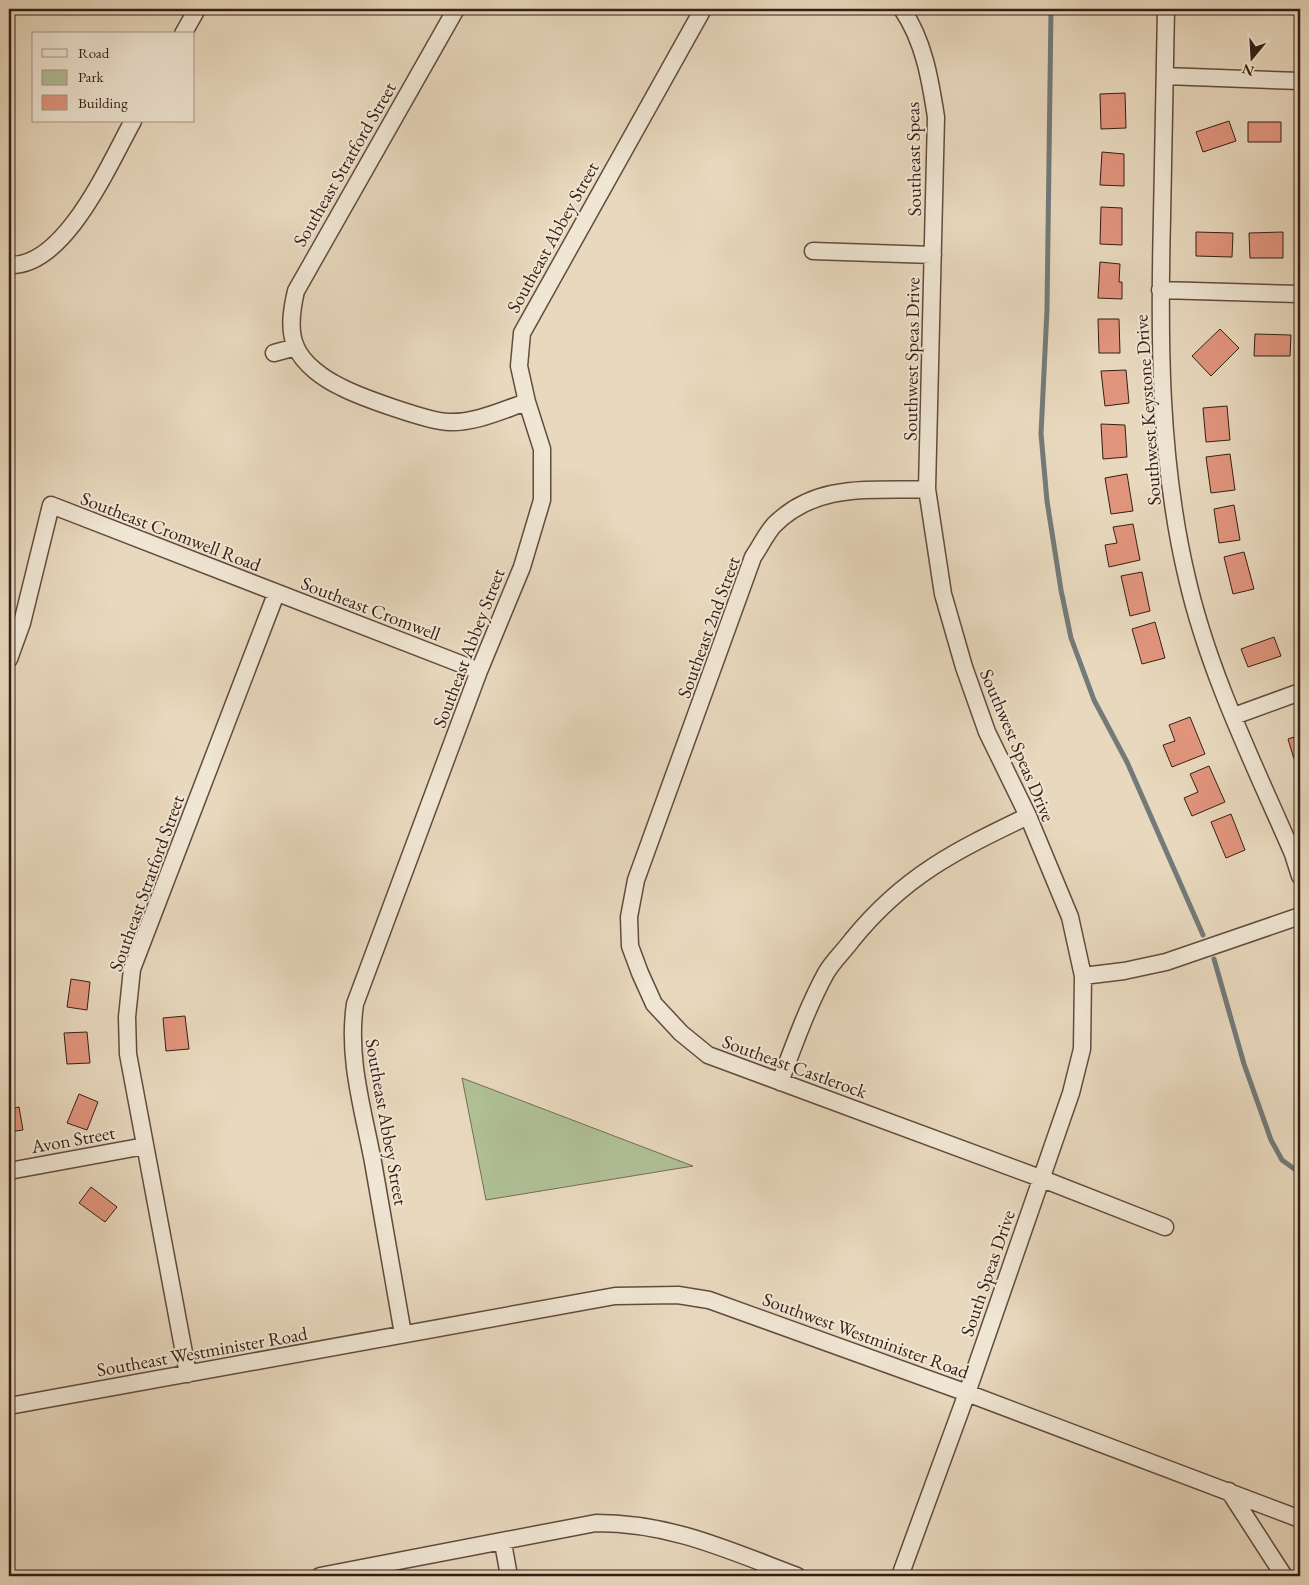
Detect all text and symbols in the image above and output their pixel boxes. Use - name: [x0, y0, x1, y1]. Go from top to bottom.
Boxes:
- legend: [32, 32, 195, 122]
- north arrow: [1226, 32, 1276, 82]
- text: Road: [78, 43, 110, 62]
- text: N: [1239, 60, 1256, 81]
- text: Park: [78, 67, 105, 86]
- street label: Southeast Stratford Street: [287, 77, 402, 251]
- text: Building: [78, 93, 128, 112]
- street label: Southeast Speas: [900, 101, 927, 217]
- street label: Southeast Abbey Street: [501, 157, 604, 317]
- street label: Southwest Speas Drive: [898, 277, 925, 441]
- street label: Southwest Keystone Drive: [1128, 314, 1167, 506]
- street label: Southeast Cromwell Road: [77, 486, 265, 578]
- street label: Southeast 2nd Street: [671, 553, 746, 702]
- street label: Southeast Abbey Street: [427, 565, 510, 732]
- street label: Southeast Cromwell: [297, 570, 445, 647]
- street label: Southwest Speas Drive: [974, 665, 1061, 825]
- street label: Southeast Stratford Street: [103, 791, 190, 975]
- street label: Southeast Castlerock: [719, 1029, 872, 1105]
- street label: Southeast Abbey Street: [360, 1037, 413, 1207]
- street label: Avon Street: [28, 1120, 117, 1159]
- street label: South Speas Drive: [954, 1207, 1021, 1340]
- street label: Southwest Westminister Road: [759, 1286, 973, 1385]
- street label: Southeast Westminister Road: [95, 1321, 310, 1382]

